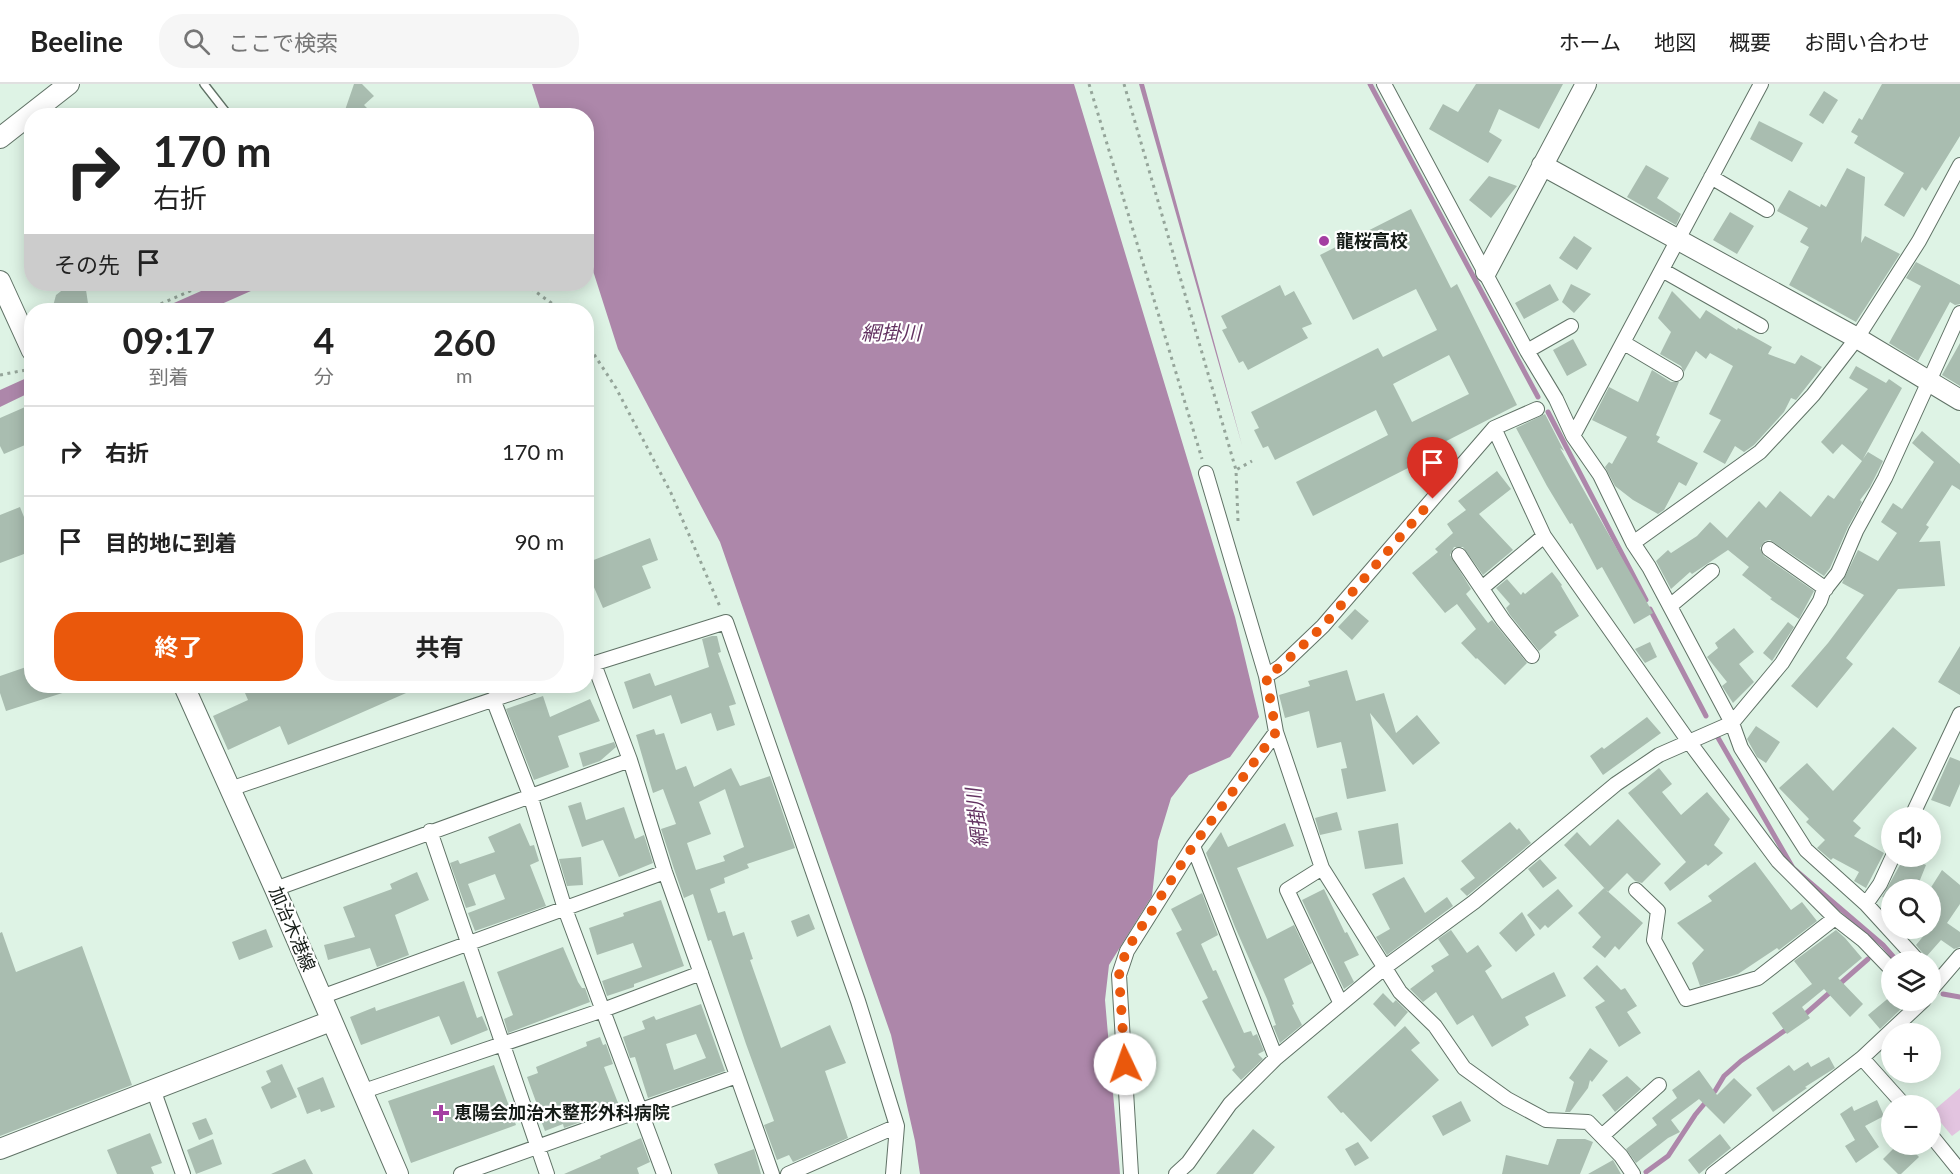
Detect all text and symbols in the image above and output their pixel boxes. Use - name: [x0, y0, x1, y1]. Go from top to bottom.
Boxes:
- search box: [159, 14, 579, 68]
- text: Beeline: [30, 24, 123, 58]
- icon: search: [180, 25, 213, 58]
- text: ここで検索: [228, 29, 338, 56]
- text: ホーム: [1559, 29, 1621, 54]
- text: 地図: [1654, 29, 1696, 54]
- text: 概要: [1729, 29, 1771, 54]
- text: お問い合わせ: [1804, 29, 1930, 54]
- text: 170 m: [153, 126, 271, 176]
- icon: right: [54, 132, 132, 210]
- text: 右折: [153, 181, 207, 214]
- place label: 龍桜高校: [1336, 229, 1408, 251]
- marker: 龍桜高校: [1317, 234, 1331, 248]
- icon: arrive: [132, 246, 165, 279]
- text: その先: [54, 251, 120, 278]
- text: 09:17: [122, 318, 215, 362]
- text: 4: [314, 318, 335, 362]
- text: 260: [433, 320, 496, 364]
- water label: 網掛川: [861, 320, 923, 344]
- text: m: [456, 363, 472, 387]
- text: 到着: [149, 364, 189, 388]
- text: 分: [314, 364, 334, 388]
- icon: right: [54, 435, 87, 468]
- pin: [1407, 437, 1458, 499]
- text: 170 m: [502, 438, 564, 465]
- text: 右折: [105, 439, 149, 466]
- icon: arrive: [1416, 446, 1449, 479]
- icon: arrive: [54, 525, 87, 558]
- text: 90 m: [515, 528, 564, 555]
- text: 目的地に到着: [105, 529, 237, 556]
- button: 終了: [54, 612, 303, 681]
- button: 共有: [315, 612, 564, 681]
- water label: 網掛川: [960, 785, 992, 849]
- map controls: [1881, 807, 1941, 1155]
- button: sound: [1881, 807, 1941, 867]
- button: search: [1881, 879, 1941, 939]
- street label: 加治木港線: [265, 883, 321, 974]
- button: layers: [1881, 951, 1941, 1011]
- button: +: [1881, 1023, 1941, 1083]
- position arrow: [1093, 1032, 1157, 1096]
- button: −: [1881, 1095, 1941, 1155]
- place label: 恵陽会加治木整形外科病院: [454, 1101, 670, 1123]
- marker: 恵陽会加治木整形外科病院: [432, 1104, 450, 1122]

